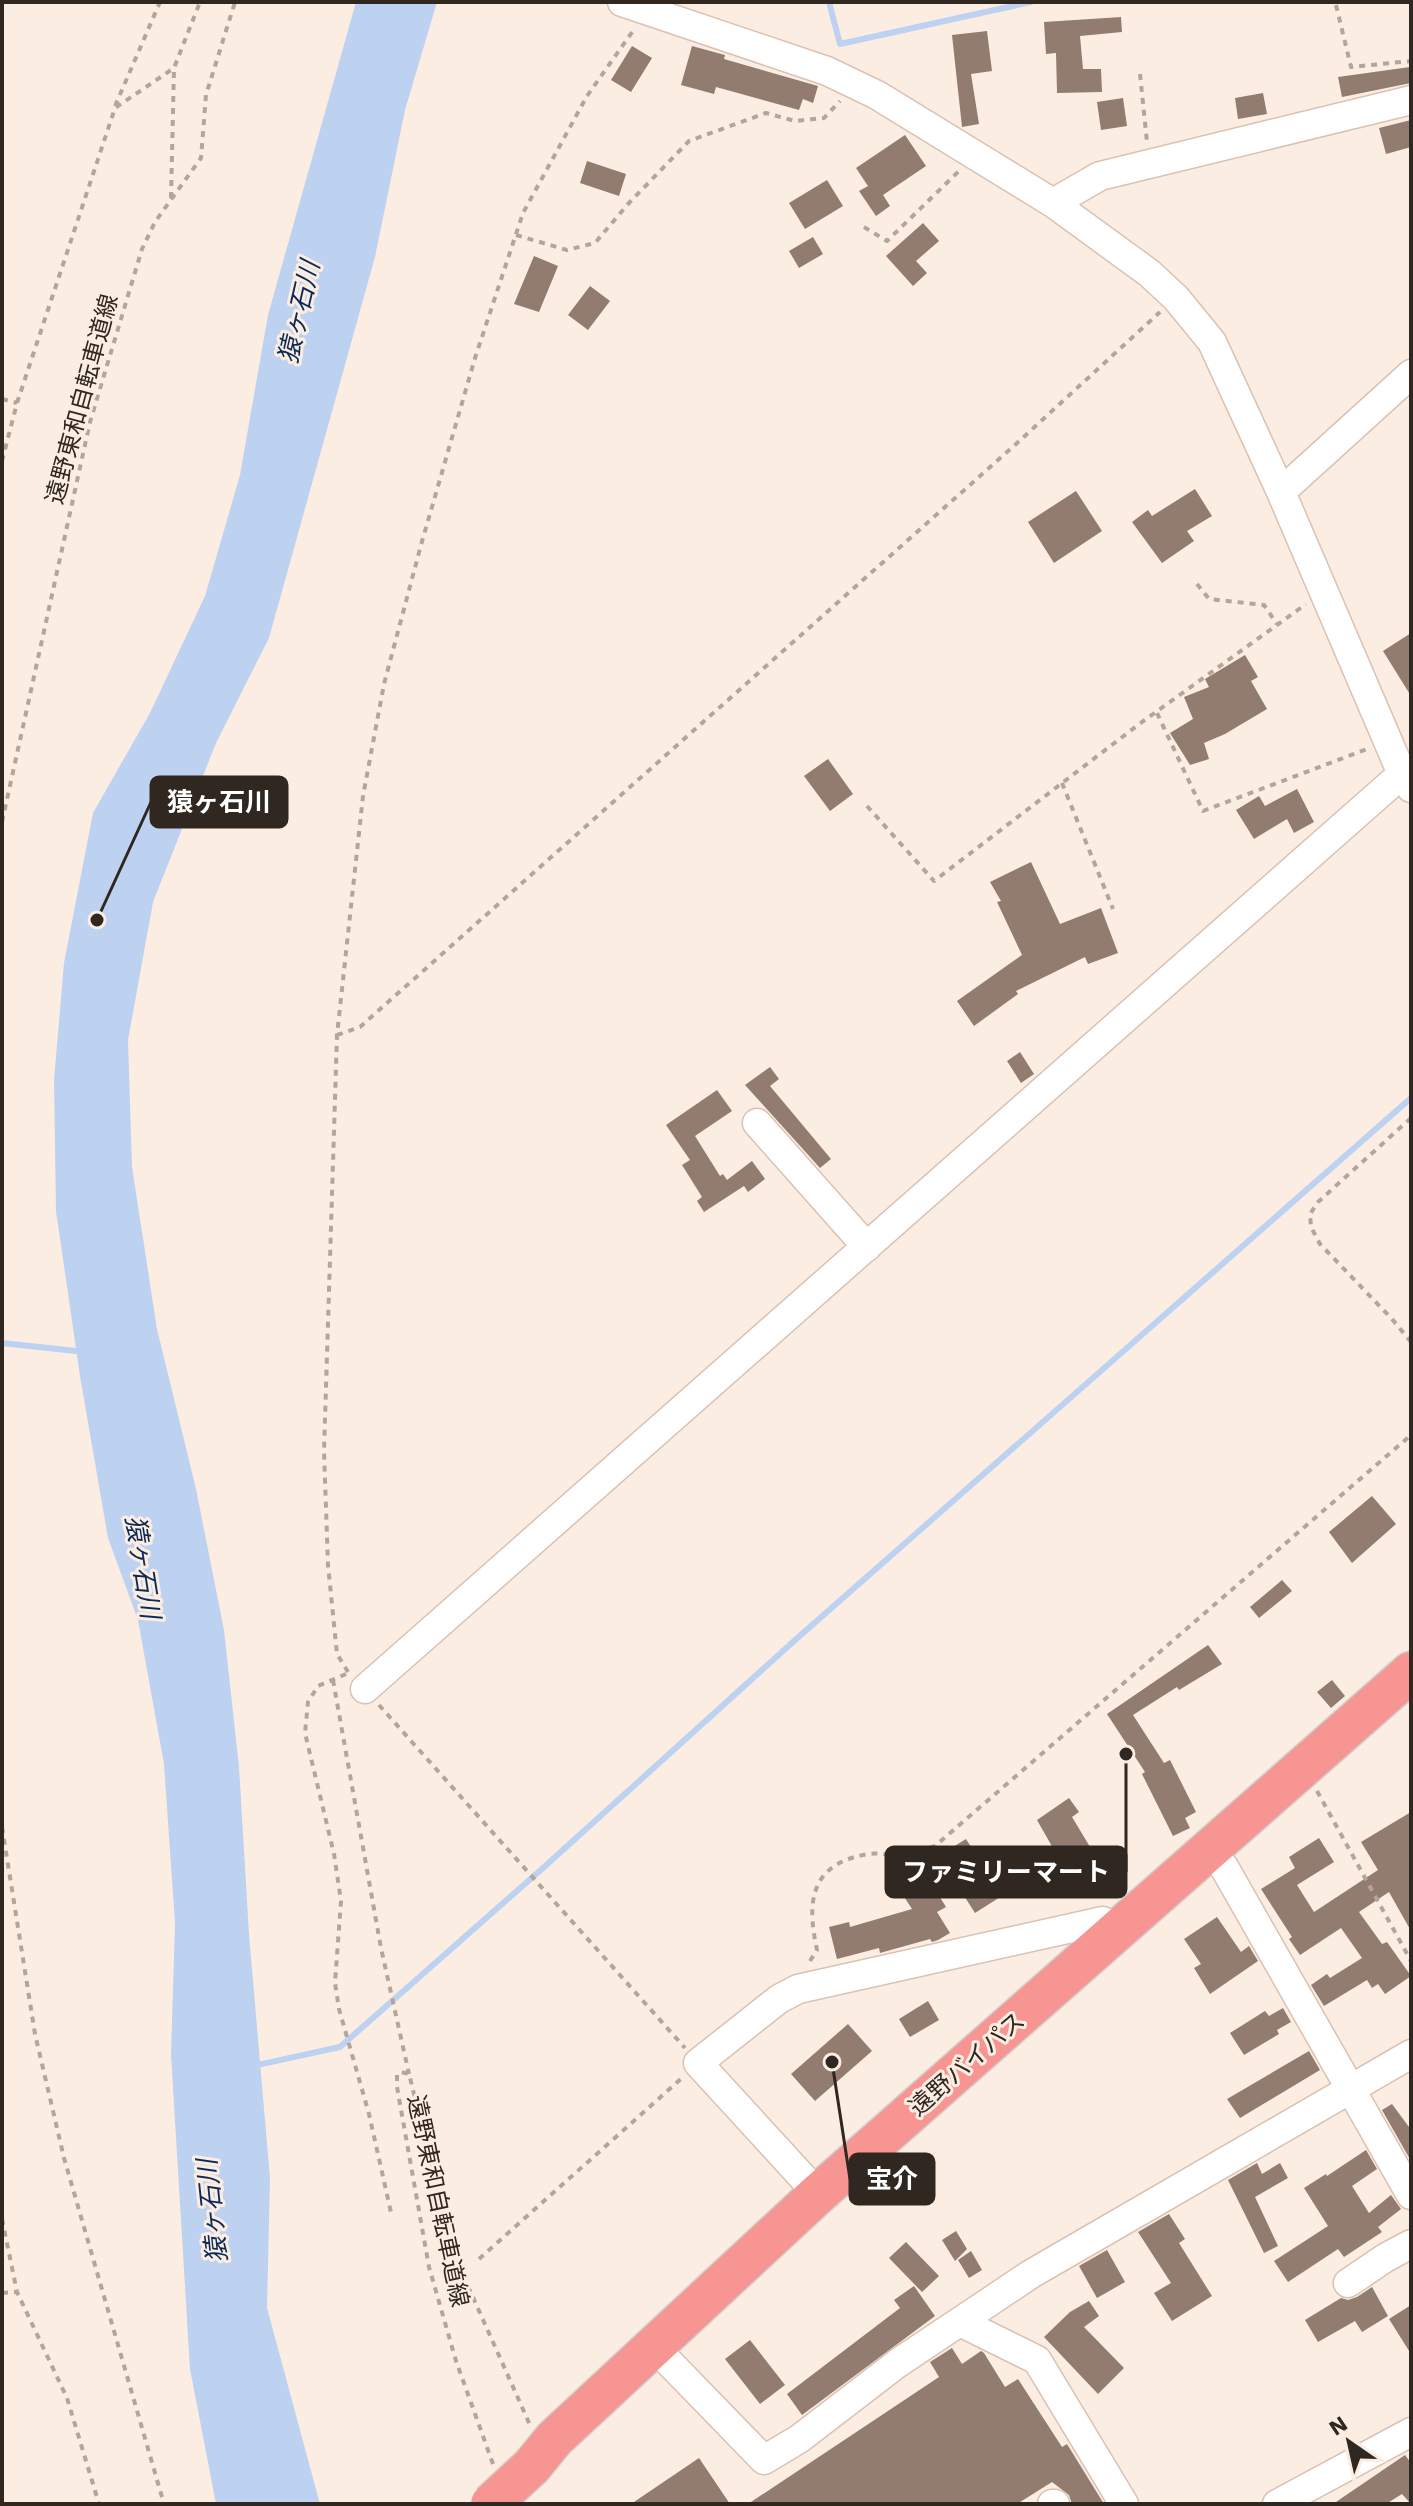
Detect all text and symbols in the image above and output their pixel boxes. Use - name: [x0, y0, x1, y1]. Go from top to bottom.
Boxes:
- water label: 猿ヶ石川: [273, 255, 326, 366]
- street label: 遠野東和自転車道線: [41, 291, 123, 507]
- callout: 猿ヶ石川: [151, 777, 287, 827]
- text: 猿ヶ石川: [167, 787, 271, 817]
- water label: 猿ヶ石川: [120, 1513, 166, 1624]
- callout: ファミリーマート: [886, 1847, 1126, 1897]
- text: ファミリーマート: [902, 1857, 1110, 1887]
- street label: 遠野バイパス: [904, 2006, 1030, 2122]
- street label: 遠野東和自転車道線: [402, 2092, 474, 2310]
- callout: 宝介: [850, 2154, 934, 2204]
- water label: 猿ヶ石川: [191, 2155, 232, 2264]
- text: 宝介: [866, 2164, 918, 2194]
- north arrow: [1309, 2402, 1389, 2482]
- text: N: [1324, 2411, 1352, 2441]

